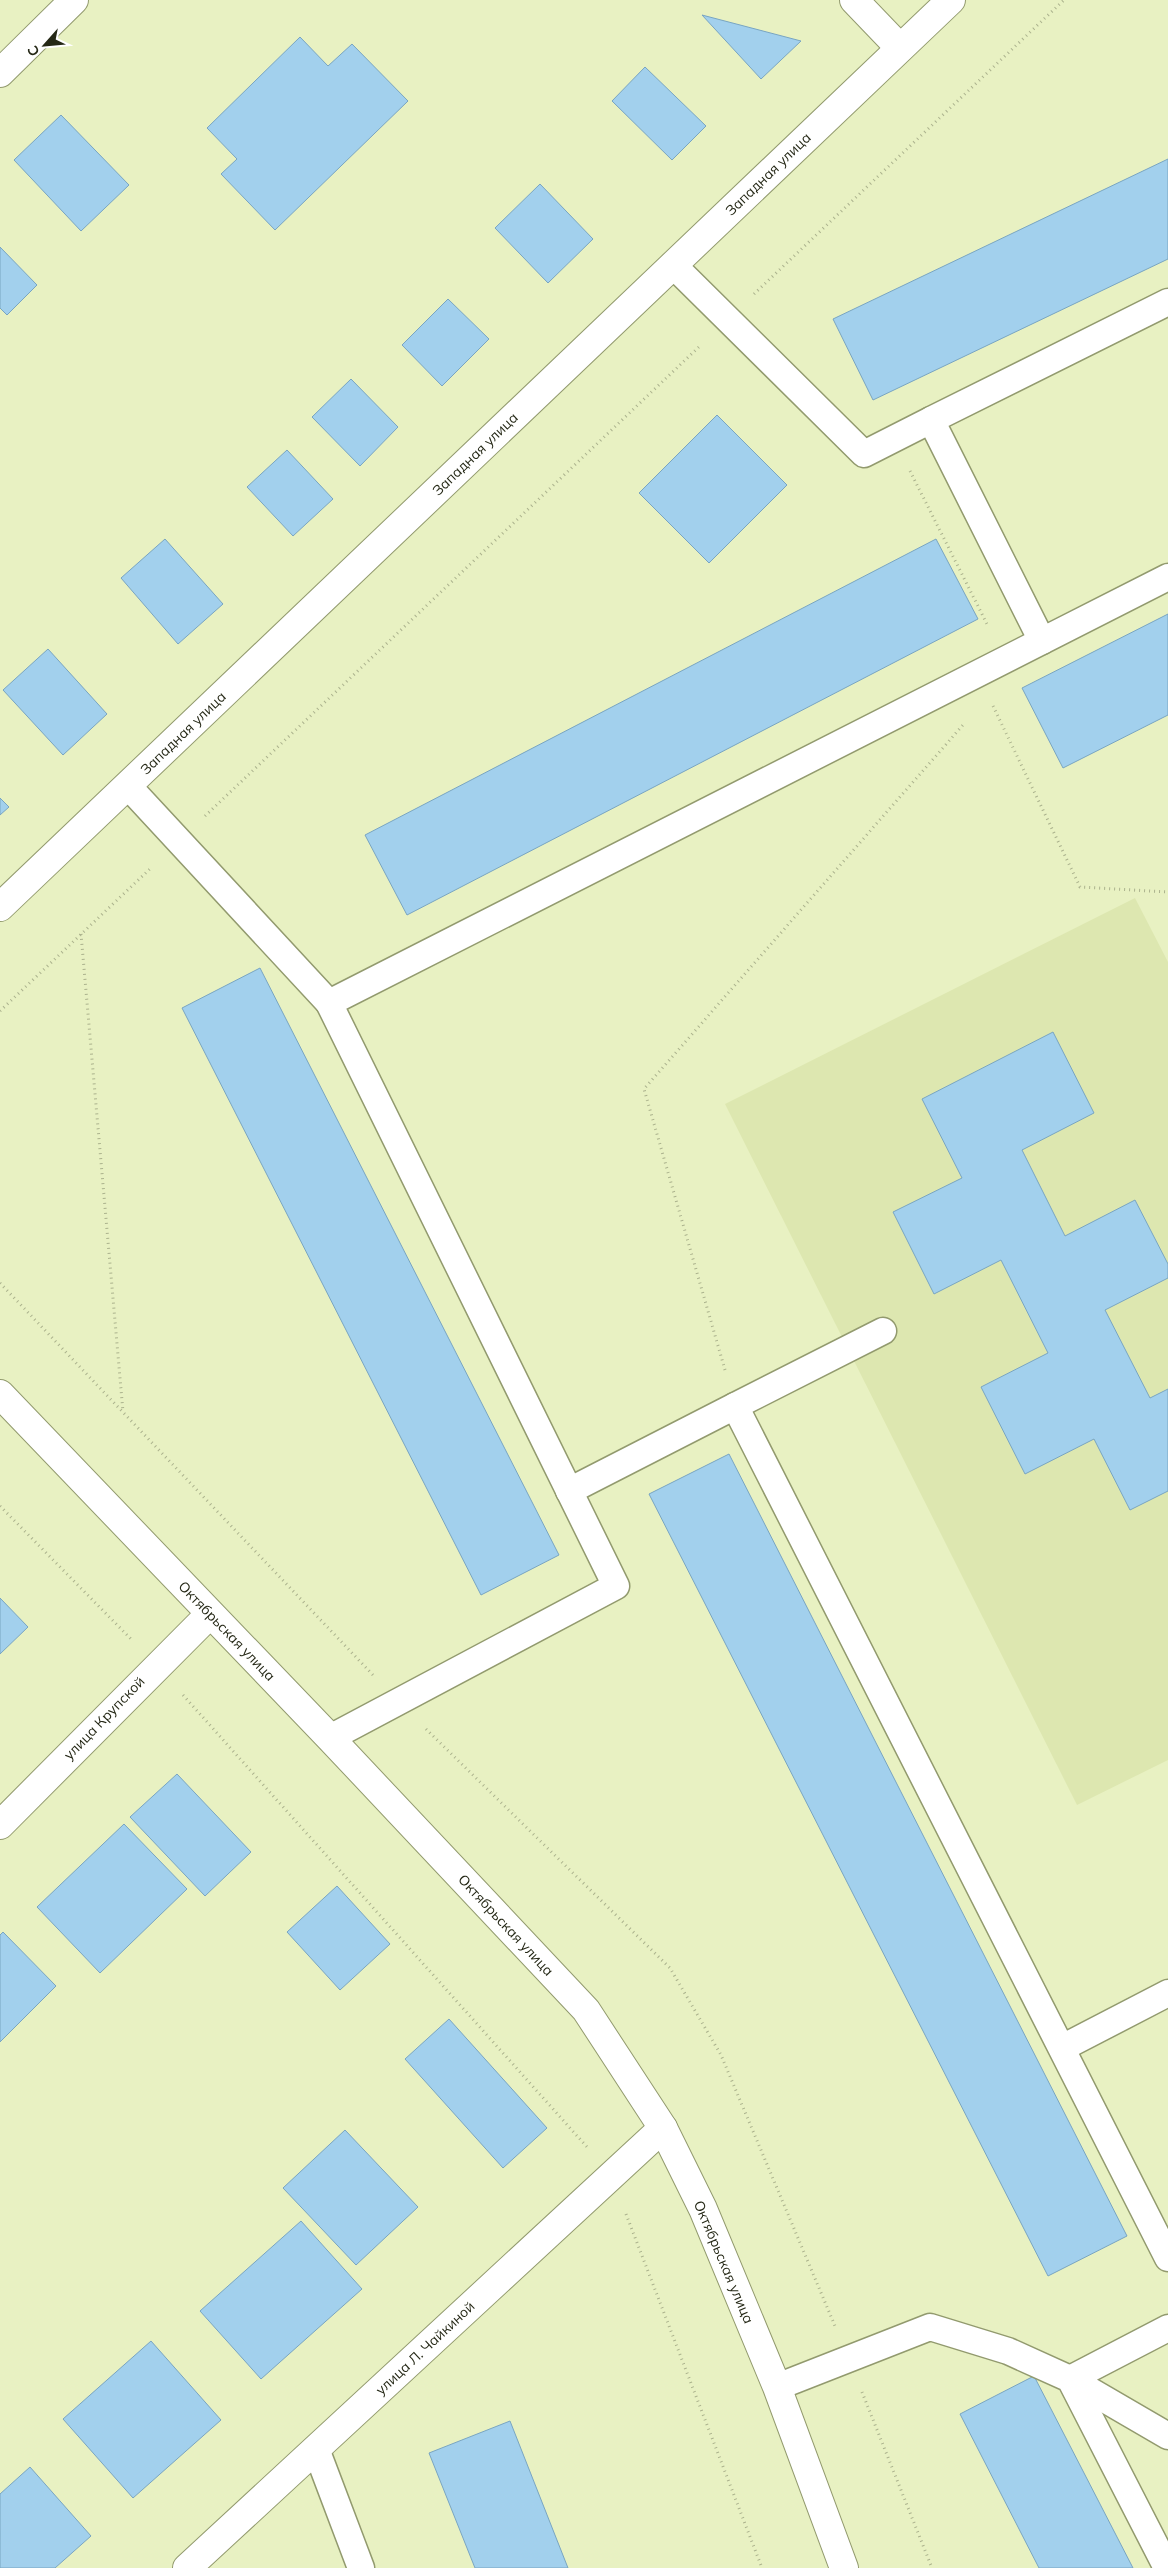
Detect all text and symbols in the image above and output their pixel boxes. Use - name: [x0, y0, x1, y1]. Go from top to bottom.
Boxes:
- north arrow: [20, 20, 70, 70]
- text: С: [23, 43, 44, 59]
- street label: Западная улица: [721, 129, 815, 219]
- street label: Западная улица: [428, 409, 522, 499]
- street label: Западная улица: [136, 688, 230, 778]
- street label: Октябрьская улица: [175, 1577, 279, 1685]
- street label: улица Крупской: [60, 1673, 148, 1763]
- street label: Октябрьская улица: [454, 1871, 558, 1979]
- street label: Октябрьская улица: [690, 2198, 758, 2326]
- street label: улица Л. Чайкиной: [372, 2297, 478, 2399]

